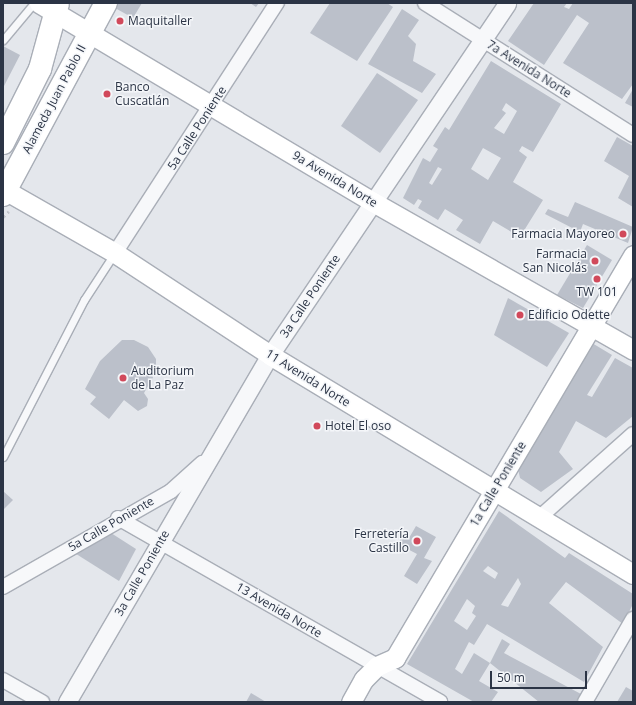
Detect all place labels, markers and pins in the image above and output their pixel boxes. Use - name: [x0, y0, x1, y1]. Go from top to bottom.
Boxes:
- place label: Maquitaller: [128, 14, 192, 28]
- marker: Maquitaller: [115, 16, 125, 26]
- place label: Banco Cuscatlán: [115, 80, 169, 108]
- marker: Banco Cuscatlán: [102, 89, 112, 99]
- place label: Farmacia Mayoreo: [511, 227, 615, 241]
- marker: Farmacia Mayoreo: [618, 229, 628, 239]
- place label: Farmacia San Nicolás: [523, 247, 587, 275]
- marker: Farmacia San Nicolás: [590, 256, 600, 266]
- marker: TW 101: [592, 274, 602, 284]
- place label: TW 101: [576, 285, 618, 299]
- place label: Edificio Odette: [528, 308, 610, 322]
- marker: Edificio Odette: [515, 310, 525, 320]
- place label: Auditorium de La Paz: [131, 364, 194, 392]
- marker: Auditorium de La Paz: [118, 373, 128, 383]
- place label: Hotel El oso: [325, 419, 391, 433]
- marker: Hotel El oso: [312, 421, 322, 431]
- place label: Ferretería Castillo: [354, 527, 409, 555]
- marker: Ferretería Castillo: [412, 536, 422, 546]

